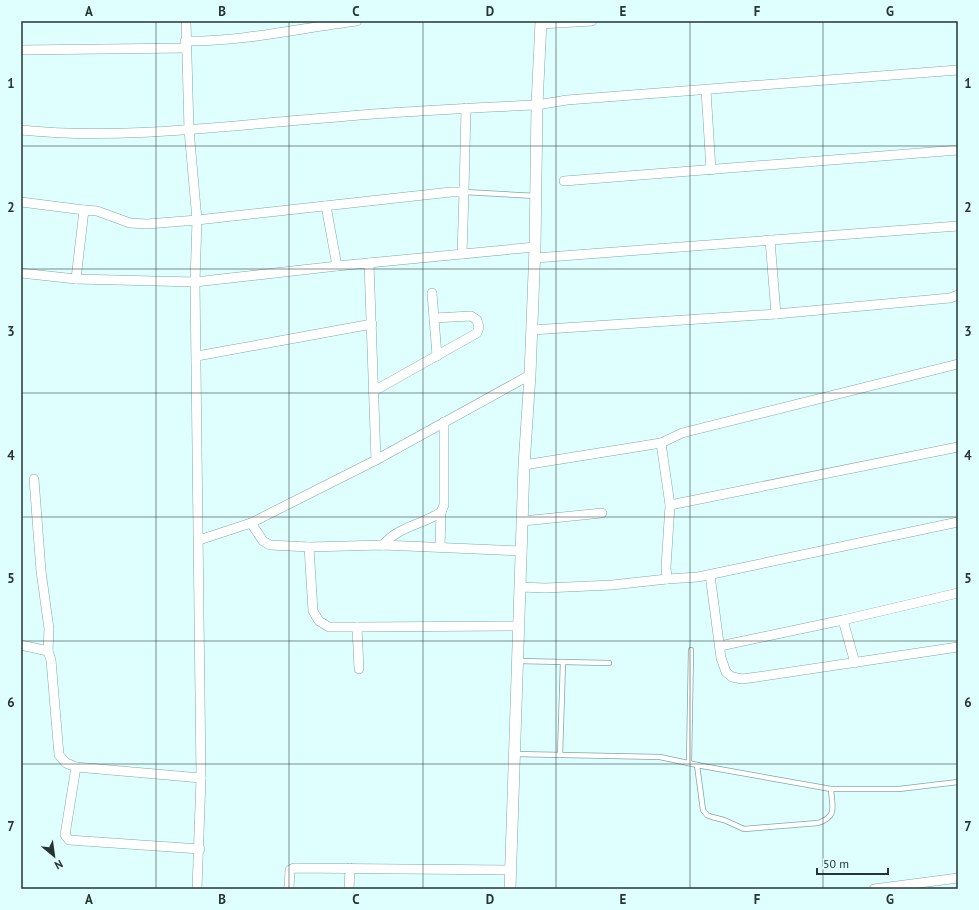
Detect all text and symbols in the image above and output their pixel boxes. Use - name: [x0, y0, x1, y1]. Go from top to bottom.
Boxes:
- text: A: [85, 3, 93, 20]
- text: B: [218, 3, 226, 20]
- text: C: [352, 3, 360, 20]
- text: D: [486, 3, 494, 20]
- text: E: [620, 3, 627, 20]
- text: F: [754, 3, 761, 20]
- text: G: [886, 3, 894, 20]
- text: 1: [7, 75, 15, 92]
- text: 1: [964, 75, 972, 92]
- text: 2: [7, 199, 15, 216]
- text: 2: [964, 199, 972, 216]
- text: 3: [7, 323, 15, 340]
- text: 3: [964, 323, 972, 340]
- text: 4: [7, 447, 15, 464]
- text: 4: [964, 447, 972, 464]
- text: 5: [7, 570, 15, 587]
- text: 5: [964, 570, 972, 587]
- text: 6: [7, 694, 15, 711]
- text: 6: [964, 694, 972, 711]
- text: 7: [7, 818, 15, 835]
- text: 7: [964, 818, 972, 835]
- north arrow: [34, 836, 74, 876]
- scale bar: [817, 850, 888, 876]
- text: 50 m: [823, 856, 849, 871]
- text: N: [52, 857, 65, 873]
- text: A: [85, 891, 93, 908]
- text: B: [218, 891, 226, 908]
- text: C: [352, 891, 360, 908]
- text: D: [486, 891, 494, 908]
- text: E: [620, 891, 627, 908]
- text: F: [754, 891, 761, 908]
- text: G: [886, 891, 894, 908]

